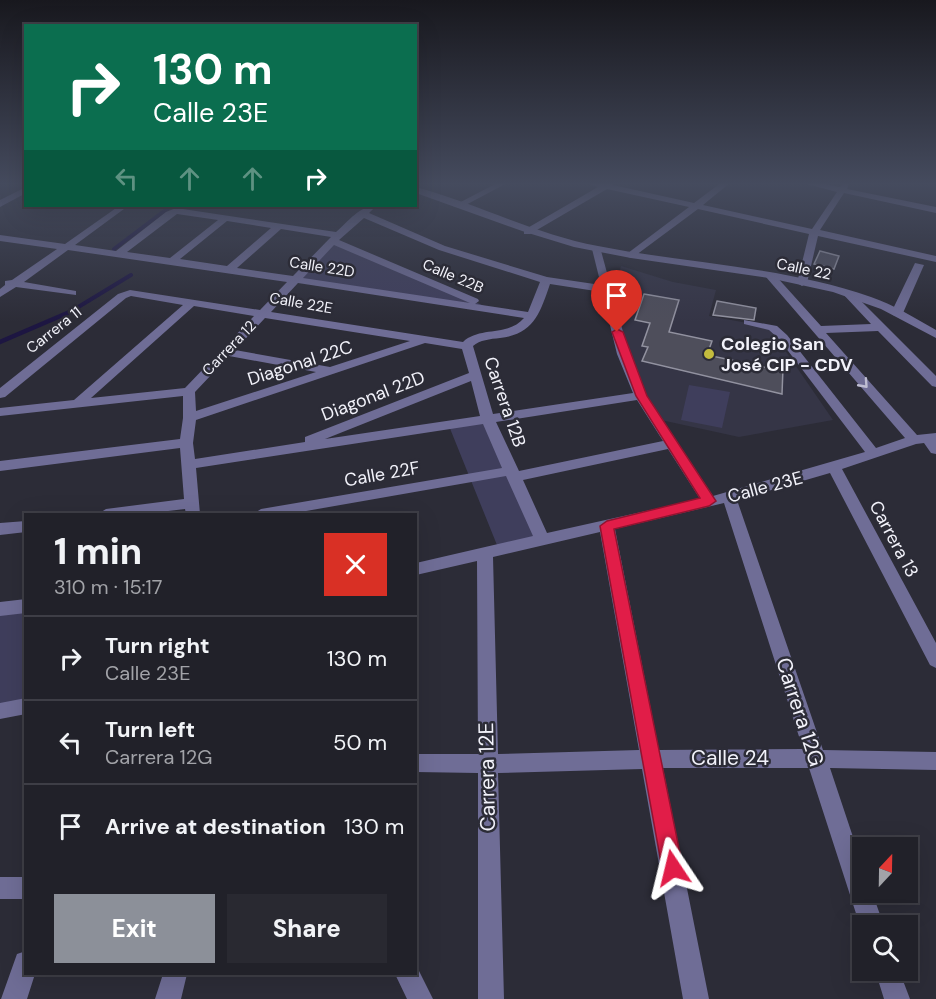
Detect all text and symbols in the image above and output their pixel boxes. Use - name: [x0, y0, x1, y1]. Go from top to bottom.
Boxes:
- text: 130 m: [153, 42, 273, 97]
- icon: right: [54, 48, 132, 126]
- text: Calle 23E: [153, 95, 268, 130]
- icon: left: [110, 162, 143, 195]
- icon: ahead: [173, 162, 206, 195]
- icon: ahead: [236, 162, 269, 195]
- icon: right: [299, 162, 332, 195]
- street label: Calle 22D: [288, 252, 356, 282]
- street label: Calle 22: [775, 253, 833, 285]
- street label: Calle 22B: [419, 254, 487, 298]
- pin: [591, 270, 642, 332]
- icon: arrive: [600, 279, 633, 312]
- street label: Calle 22E: [268, 288, 334, 318]
- street label: Carrera 11: [22, 302, 86, 358]
- street label: Carrera 12: [198, 316, 260, 380]
- place label: Colegio San José CIP - CDV: [721, 332, 853, 377]
- street label: Diagonal 22C: [244, 335, 356, 391]
- marker: Colegio San José CIP - CDV: [702, 347, 716, 361]
- street label: Carrera 12B: [478, 354, 532, 450]
- street label: Diagonal 22D: [318, 365, 428, 427]
- one-way arrow: [857, 378, 868, 388]
- street label: Calle 22F: [342, 456, 422, 492]
- street label: Calle 23E: [725, 465, 805, 509]
- street label: Carrera 13: [864, 497, 924, 581]
- text: 1 min: [54, 528, 142, 575]
- button: close: [324, 533, 387, 596]
- text: 310 m · 15:17: [54, 574, 163, 600]
- text: Turn right: [105, 631, 210, 660]
- icon: right: [54, 642, 87, 675]
- text: 130 m: [327, 644, 387, 673]
- street label: Carrera 12G: [769, 654, 831, 770]
- text: Calle 23E: [105, 660, 190, 686]
- text: Turn left: [105, 715, 195, 744]
- street label: Carrera 12E: [472, 722, 502, 832]
- icon: left: [54, 726, 87, 759]
- text: 50 m: [333, 728, 387, 757]
- text: Carrera 12G: [105, 744, 212, 770]
- street label: Calle 24: [691, 744, 769, 772]
- icon: arrive: [54, 810, 87, 843]
- text: Arrive at destination: [105, 812, 326, 841]
- text: 130 m: [344, 812, 404, 841]
- position arrow: [641, 836, 705, 900]
- north arrow: [852, 837, 918, 903]
- map controls: [852, 837, 918, 981]
- button: Exit: [54, 894, 215, 963]
- button: Share: [227, 894, 387, 963]
- button: search: [852, 915, 918, 981]

